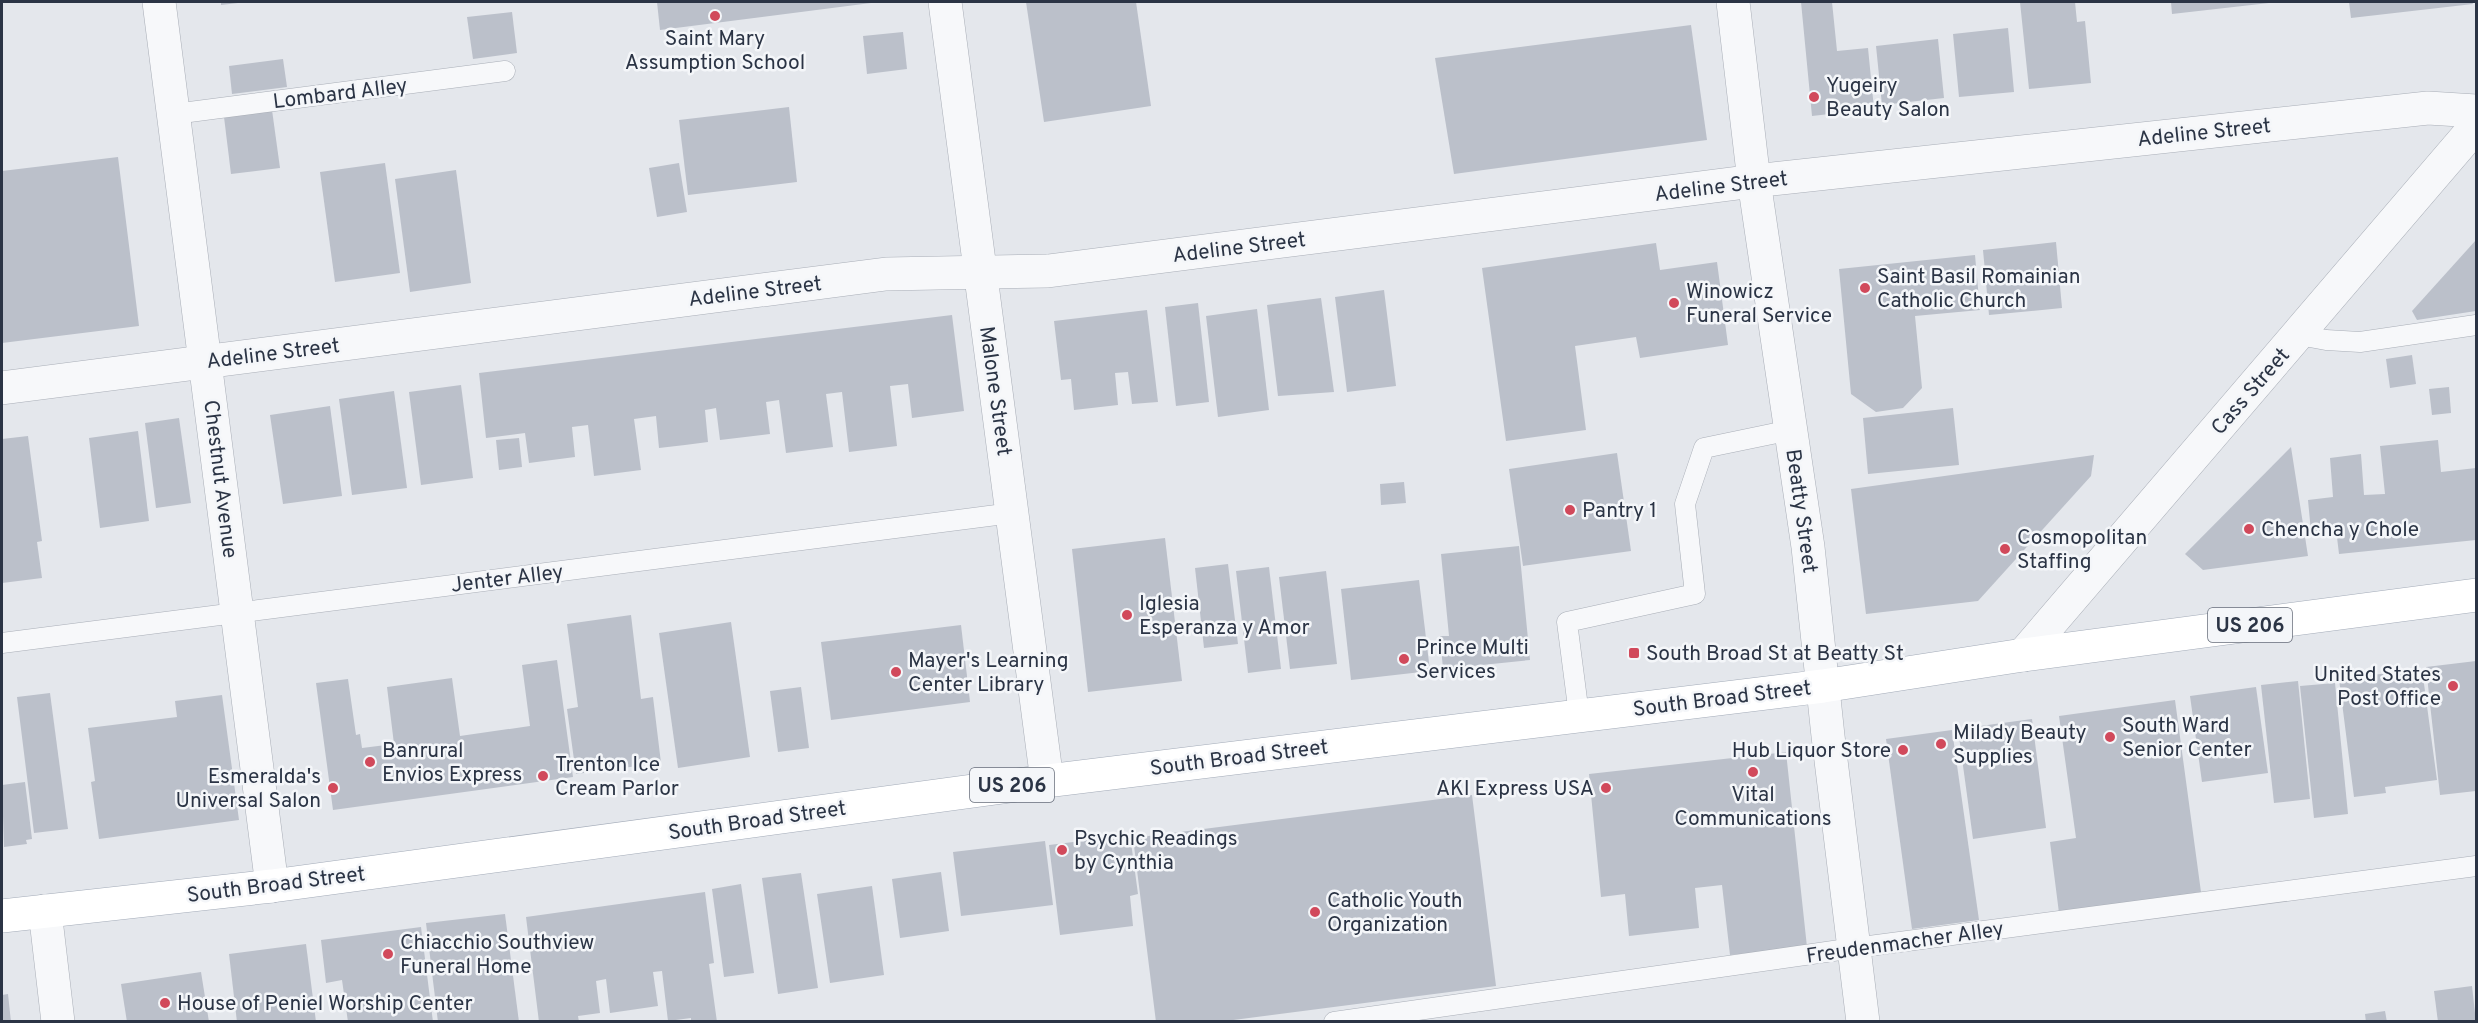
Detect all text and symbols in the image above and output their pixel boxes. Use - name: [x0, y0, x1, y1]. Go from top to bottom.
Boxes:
- marker: Saint Mary Assumption School: [708, 9, 722, 23]
- place label: Saint Mary Assumption School: [625, 26, 805, 77]
- street label: Lombard Alley: [271, 73, 409, 116]
- place label: Yugeiry Beauty Salon: [1826, 73, 1950, 124]
- marker: Yugeiry Beauty Salon: [1807, 90, 1821, 104]
- street label: Adeline Street: [2136, 113, 2272, 154]
- street label: Adeline Street: [1653, 166, 1789, 209]
- street label: Adeline Street: [1171, 227, 1307, 270]
- place label: Saint Basil Romainian Catholic Church: [1877, 264, 2081, 315]
- street label: Adeline Street: [687, 271, 823, 314]
- place label: Winowicz Funeral Service: [1686, 279, 1832, 330]
- marker: Saint Basil Romainian Catholic Church: [1858, 281, 1872, 295]
- marker: Winowicz Funeral Service: [1667, 296, 1681, 310]
- street label: Malone Street: [972, 325, 1017, 458]
- street label: Adeline Street: [205, 333, 341, 376]
- street label: Cass Street: [2206, 343, 2296, 441]
- street label: Chestnut Avenue: [196, 398, 243, 560]
- street label: Beatty Street: [1778, 447, 1823, 575]
- place label: Pantry 1: [1582, 498, 1657, 525]
- marker: Pantry 1: [1563, 503, 1577, 517]
- place label: Chencha y Chole: [2261, 517, 2419, 544]
- marker: Chencha y Chole: [2242, 522, 2256, 536]
- place label: Cosmopolitan Staffing: [2017, 525, 2147, 576]
- marker: Cosmopolitan Staffing: [1998, 542, 2012, 556]
- street label: Jenter Alley: [449, 559, 565, 600]
- place label: Iglesia Esperanza y Amor: [1139, 591, 1310, 642]
- marker: Iglesia Esperanza y Amor: [1120, 608, 1134, 622]
- road number: US 206: [2208, 608, 2292, 642]
- place label: Prince Multi Services: [1416, 635, 1529, 686]
- place label: South Broad St at Beatty St: [1646, 641, 1904, 668]
- marker: South Broad St at Beatty St: [1627, 646, 1641, 660]
- place label: Mayer's Learning Center Library: [908, 648, 1069, 699]
- marker: Prince Multi Services: [1397, 652, 1411, 666]
- place label: United States Post Office: [2314, 662, 2441, 713]
- marker: Mayer's Learning Center Library: [889, 665, 903, 679]
- street label: South Broad Street: [1632, 675, 1813, 724]
- marker: United States Post Office: [2446, 679, 2460, 693]
- place label: South Ward Senior Center: [2122, 713, 2252, 764]
- place label: Milady Beauty Supplies: [1953, 720, 2087, 771]
- marker: South Ward Senior Center: [2103, 730, 2117, 744]
- street label: South Broad Street: [1149, 734, 1330, 783]
- marker: Milady Beauty Supplies: [1934, 737, 1948, 751]
- place label: Banrural Envios Express: [382, 738, 522, 789]
- place label: Hub Liquor Store: [1732, 738, 1891, 765]
- marker: Hub Liquor Store: [1896, 743, 1910, 757]
- place label: Trenton Ice Cream Parlor: [555, 752, 679, 803]
- marker: Banrural Envios Express: [363, 755, 377, 769]
- place label: Esmeralda's Universal Salon: [176, 764, 321, 815]
- marker: Vital Communications: [1746, 765, 1760, 779]
- road number: US 206: [970, 768, 1054, 802]
- marker: Trenton Ice Cream Parlor: [536, 769, 550, 783]
- place label: AKI Express USA: [1436, 776, 1594, 803]
- marker: Esmeralda's Universal Salon: [326, 781, 340, 795]
- marker: AKI Express USA: [1599, 781, 1613, 795]
- place label: Vital Communications: [1674, 782, 1832, 833]
- street label: South Broad Street: [667, 796, 848, 847]
- place label: Psychic Readings by Cynthia: [1074, 826, 1238, 877]
- marker: Psychic Readings by Cynthia: [1055, 843, 1069, 857]
- street label: South Broad Street: [186, 861, 367, 910]
- place label: Catholic Youth Organization: [1327, 888, 1462, 939]
- marker: Catholic Youth Organization: [1308, 905, 1322, 919]
- street label: Freudenmacher Alley: [1805, 916, 2006, 971]
- place label: Chiacchio Southview Funeral Home: [400, 930, 594, 981]
- marker: Chiacchio Southview Funeral Home: [381, 947, 395, 961]
- place label: House of Peniel Worship Center: [177, 991, 473, 1018]
- marker: House of Peniel Worship Center: [158, 996, 172, 1010]

